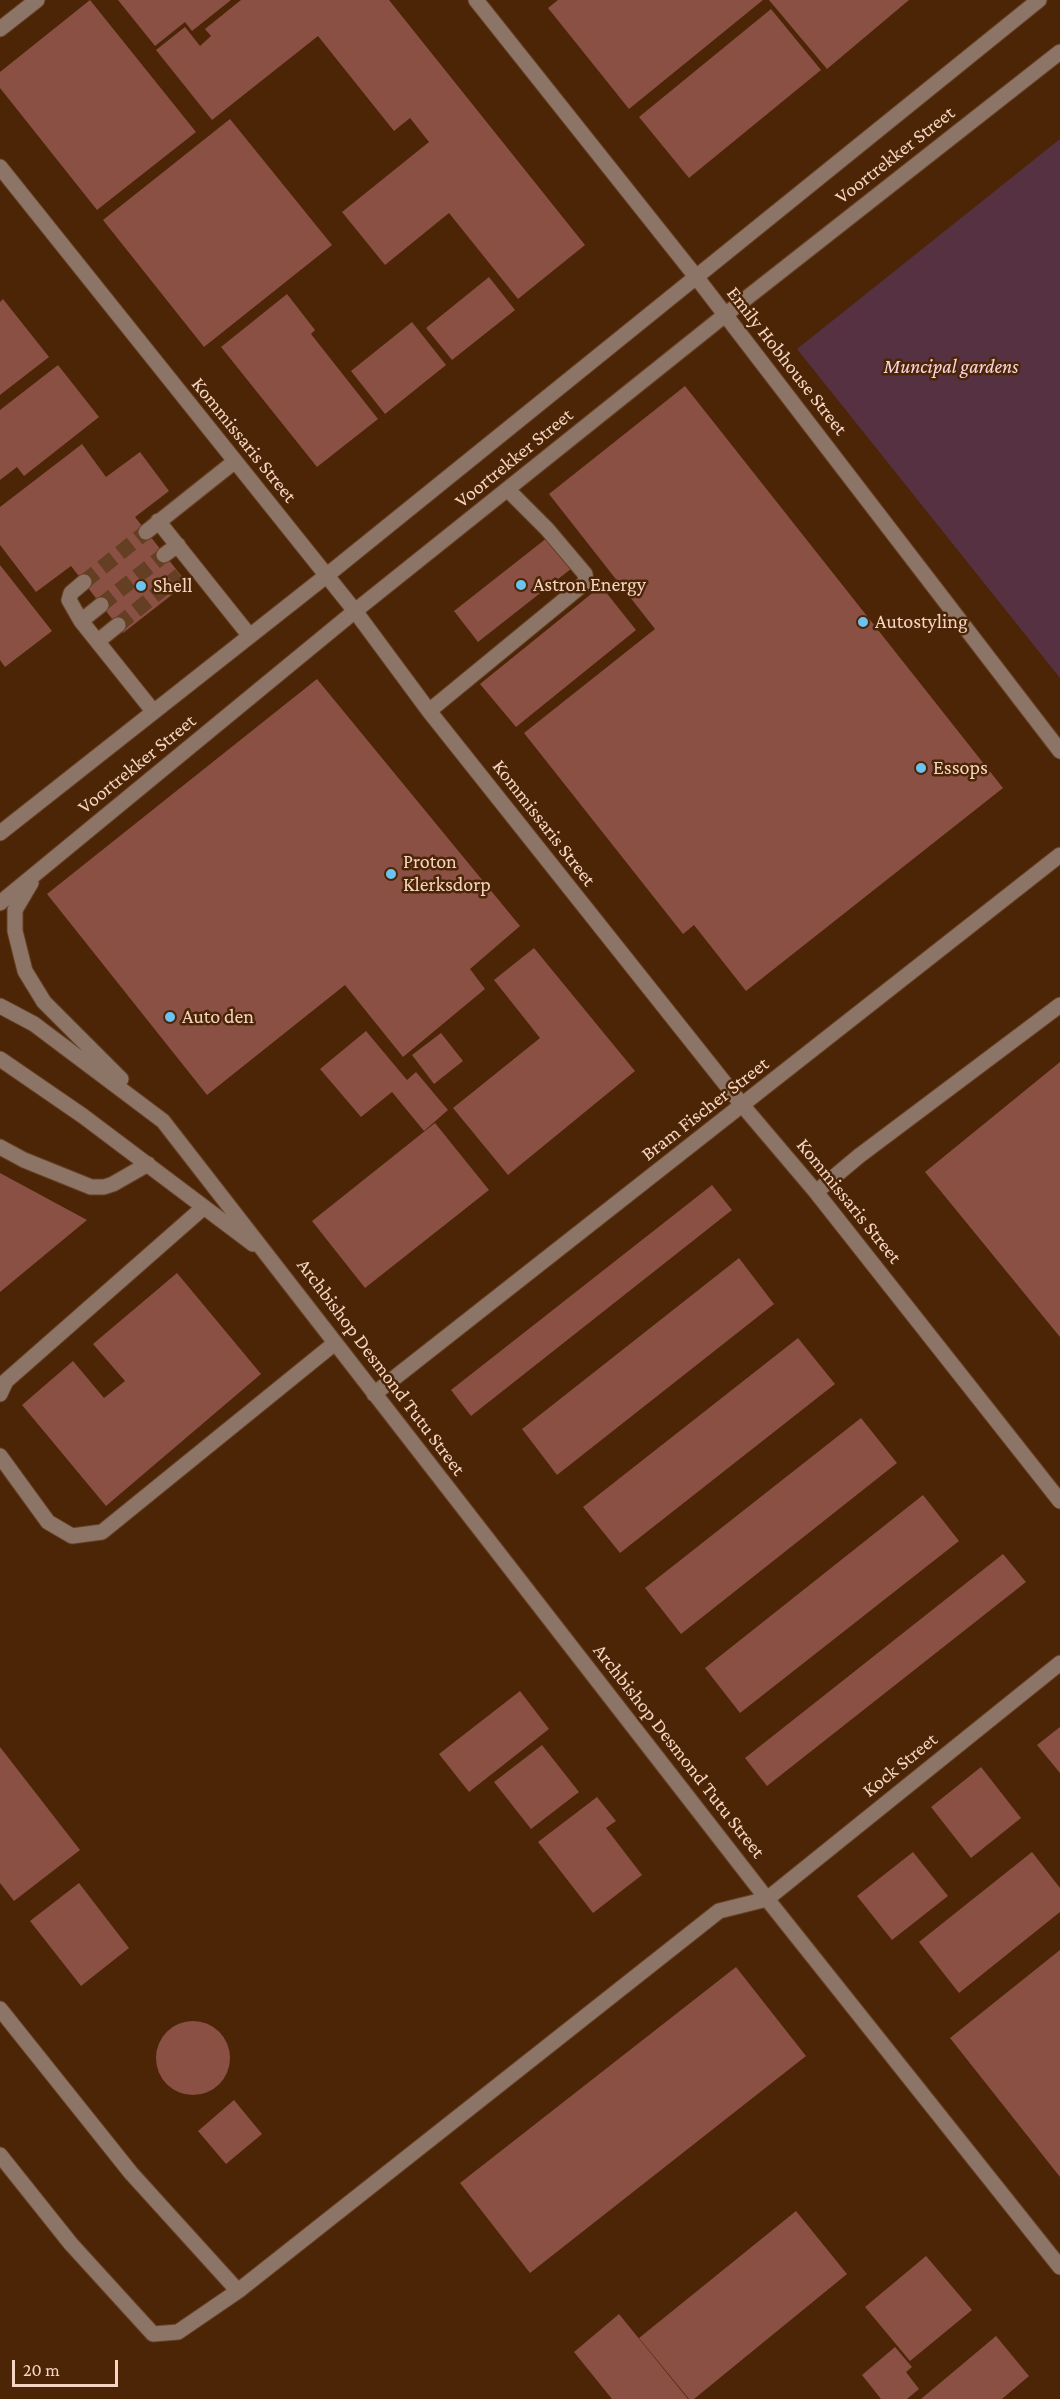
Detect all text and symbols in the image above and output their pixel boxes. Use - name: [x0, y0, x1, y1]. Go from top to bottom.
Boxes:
- street label: Voortrekker Street: [830, 101, 960, 209]
- street label: Emily Hobhouse Street: [721, 282, 853, 440]
- park label: Muncipal gardens: [884, 355, 1018, 379]
- street label: Kommissaris Street: [186, 372, 302, 508]
- street label: Voortrekker Street: [450, 403, 578, 513]
- place label: Astron Energy: [533, 573, 646, 597]
- place label: Shell: [153, 574, 192, 598]
- marker: Astron Energy: [514, 578, 528, 592]
- marker: Shell: [134, 579, 148, 593]
- place label: Autostyling: [875, 610, 968, 634]
- marker: Autostyling: [856, 615, 870, 629]
- street label: Voortrekker Street: [73, 709, 201, 819]
- street label: Kommissaris Street: [487, 755, 601, 891]
- place label: Essops: [933, 756, 988, 780]
- marker: Essops: [914, 761, 928, 775]
- place label: Proton Klerksdorp: [403, 850, 491, 897]
- marker: Proton Klerksdorp: [384, 867, 398, 881]
- place label: Auto den: [182, 1005, 254, 1029]
- marker: Auto den: [163, 1010, 177, 1024]
- street label: Bram Fischer Street: [637, 1052, 773, 1166]
- street label: Kommissaris Street: [791, 1133, 907, 1269]
- street label: Archbishop Desmond Tutu Street: [292, 1254, 470, 1480]
- street label: Archbishop Desmond Tutu Street: [588, 1639, 770, 1863]
- street label: Kock Street: [858, 1728, 942, 1802]
- scale bar: [15, 2348, 122, 2386]
- text: 20 m: [23, 2360, 60, 2380]

